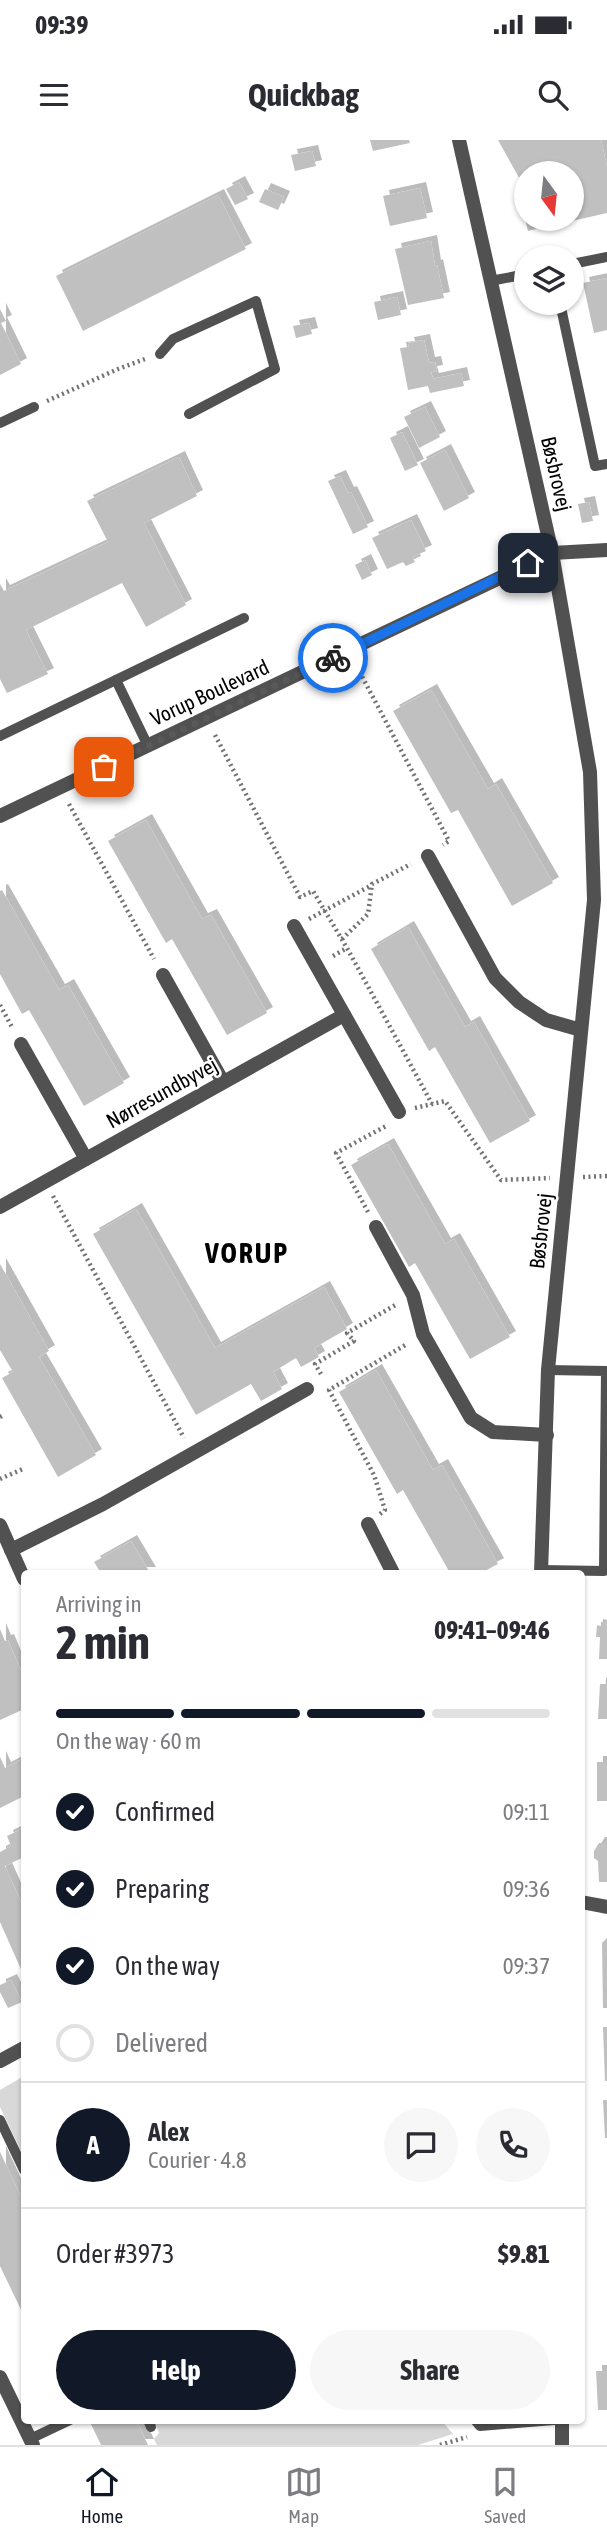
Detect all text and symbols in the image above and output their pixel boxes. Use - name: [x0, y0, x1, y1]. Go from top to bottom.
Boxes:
- text: 09:39: [35, 10, 89, 40]
- icon: menu: [35, 76, 73, 114]
- text: Quickbag: [248, 76, 359, 113]
- icon: search: [534, 76, 572, 114]
- north arrow: [514, 161, 584, 231]
- map controls: [514, 161, 584, 315]
- button: layers: [514, 245, 584, 315]
- street label: Bøsbrovej: [537, 434, 577, 513]
- pin: [498, 533, 558, 593]
- icon: home: [509, 544, 547, 582]
- courier: [298, 623, 368, 693]
- icon: bike: [314, 639, 352, 677]
- street label: Vorup Boulevard: [147, 654, 273, 730]
- pin: [74, 737, 134, 797]
- icon: bag: [85, 748, 123, 786]
- street label: Nørresundbyvej: [102, 1052, 221, 1132]
- street label: Bøsbrovej: [524, 1192, 556, 1270]
- district label: VORUP: [204, 1237, 289, 1269]
- text: Arriving in: [56, 1591, 142, 1617]
- text: 09:41–09:46: [434, 1615, 550, 1645]
- text: 2 min: [56, 1616, 150, 1669]
- text: On the way · 60 m: [56, 1728, 201, 1754]
- icon: check: [56, 1793, 94, 1831]
- text: Confirmed: [115, 1797, 215, 1827]
- text: 09:11: [503, 1799, 550, 1825]
- icon: check: [56, 1870, 94, 1908]
- text: Preparing: [115, 1874, 209, 1904]
- text: 09:36: [503, 1876, 550, 1902]
- icon: check: [56, 1947, 94, 1985]
- text: On the way: [115, 1951, 220, 1981]
- text: 09:37: [503, 1953, 550, 1979]
- text: Delivered: [115, 2028, 208, 2058]
- button: chat: [384, 2108, 458, 2182]
- button: phone: [476, 2108, 550, 2182]
- text: Alex: [148, 2117, 189, 2147]
- text: A: [87, 2130, 99, 2160]
- text: Courier · 4.8: [148, 2147, 247, 2173]
- text: Order #3973: [56, 2239, 175, 2269]
- text: $9.81: [498, 2239, 550, 2269]
- button: Help: [56, 2330, 296, 2410]
- button: Share: [310, 2330, 550, 2410]
- tab: Home: [81, 2463, 123, 2527]
- tab: Map: [285, 2463, 323, 2527]
- tab: Saved: [484, 2463, 526, 2527]

